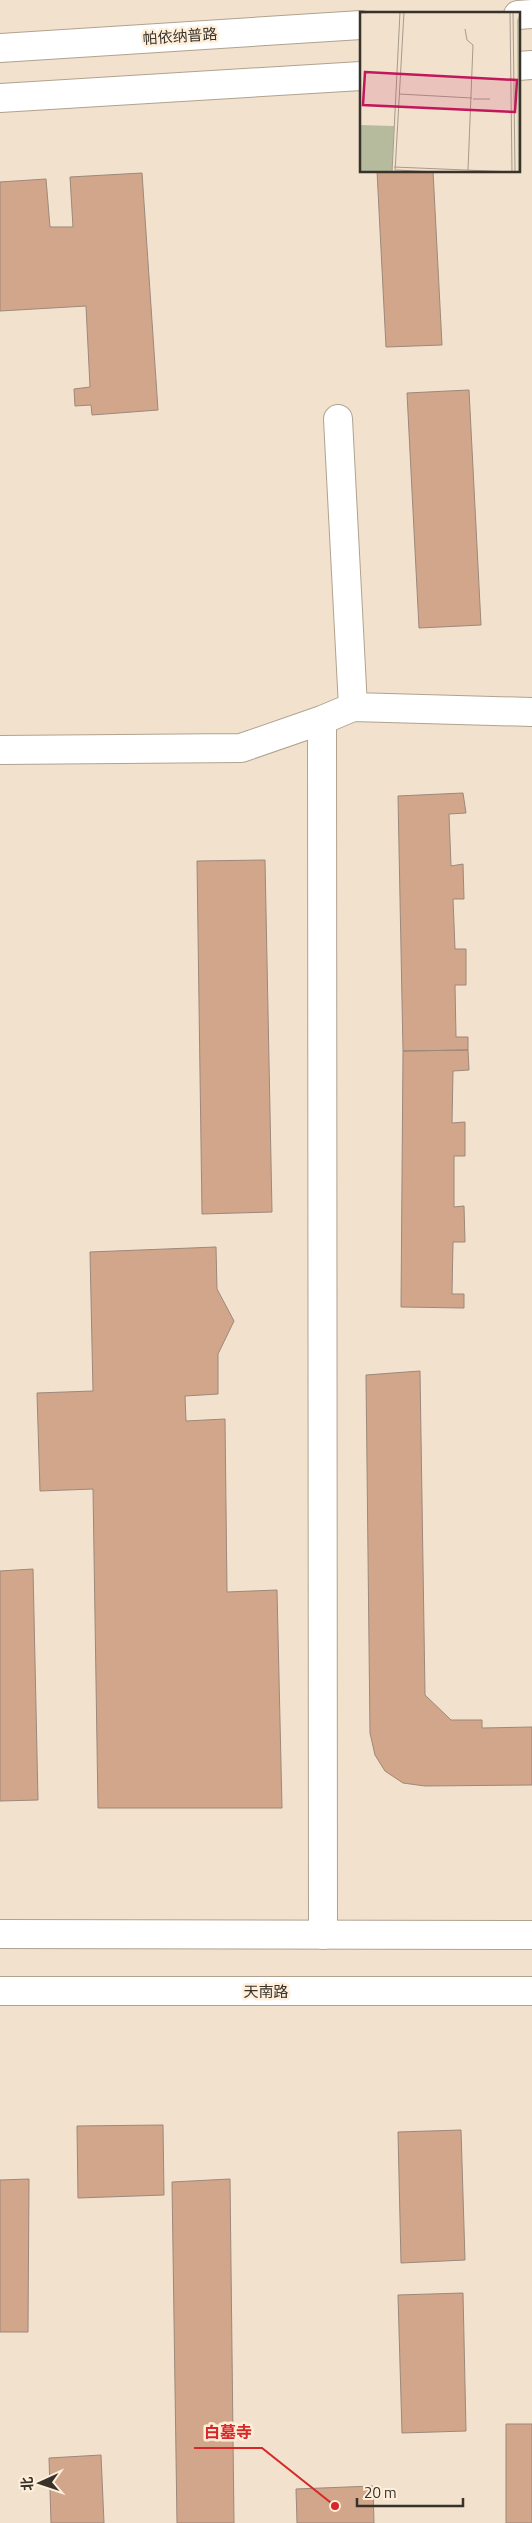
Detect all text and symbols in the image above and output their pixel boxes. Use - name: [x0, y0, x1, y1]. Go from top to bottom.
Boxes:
- inset map: [360, 12, 520, 172]
- street label: 帕依纳普路: [142, 22, 218, 50]
- street label: 天南路: [243, 1980, 289, 2003]
- callout: 白墓寺: [194, 2417, 262, 2448]
- text: 白墓寺: [204, 2420, 252, 2444]
- north arrow: [15, 2458, 65, 2508]
- text: 北: [16, 2476, 37, 2491]
- scale bar: [357, 2476, 463, 2508]
- text: 20 m: [364, 2481, 397, 2504]

